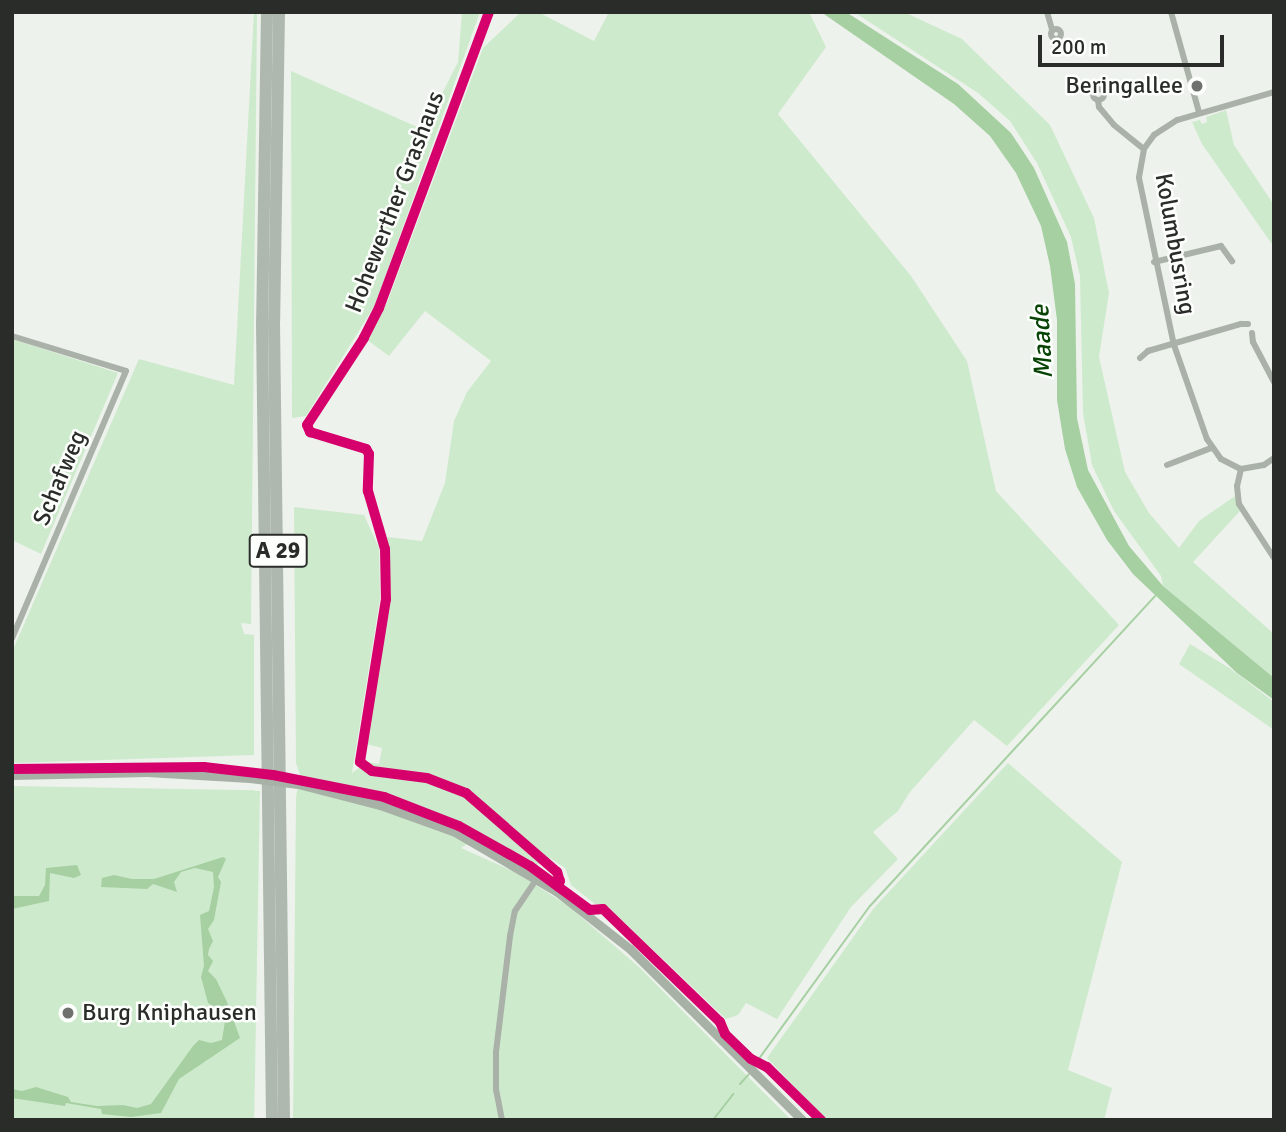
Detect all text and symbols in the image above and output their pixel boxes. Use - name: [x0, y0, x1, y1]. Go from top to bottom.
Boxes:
- scale bar: [1041, 21, 1226, 65]
- text: 200 m: [1051, 34, 1106, 60]
- place label: Beringallee: [1065, 72, 1183, 100]
- marker: Beringallee: [1189, 78, 1205, 94]
- street label: Hohewerther Grashaus: [339, 87, 451, 317]
- street label: Kolumbusring: [1148, 171, 1202, 317]
- water label: Maade: [1025, 304, 1061, 380]
- street label: Schafweg: [27, 426, 93, 530]
- road number: A 29: [248, 531, 308, 570]
- place label: Burg Kniphausen: [82, 999, 257, 1027]
- marker: Burg Kniphausen: [60, 1005, 76, 1021]

